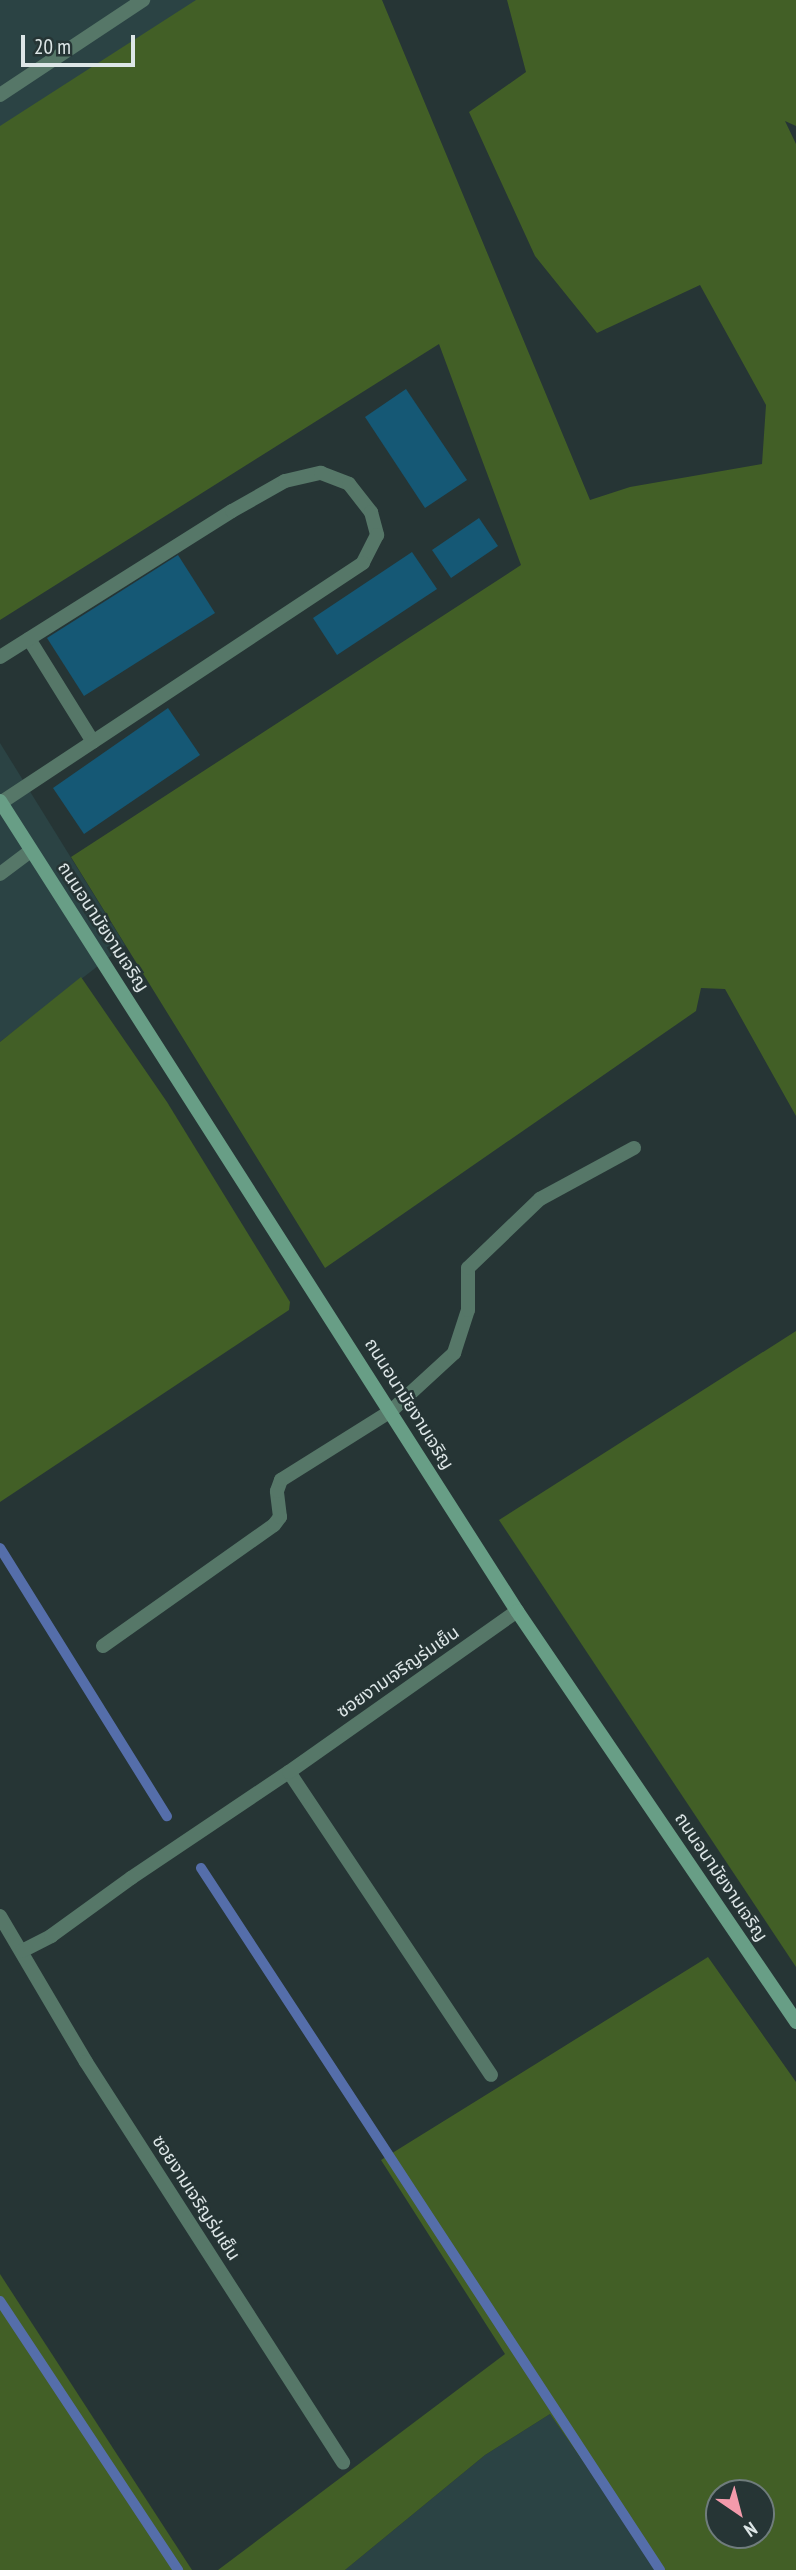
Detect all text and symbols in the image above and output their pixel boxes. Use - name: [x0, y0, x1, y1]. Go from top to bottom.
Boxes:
- scale bar: [24, 21, 138, 65]
- text: 20 m: [34, 33, 71, 60]
- street label: ถนนอนามัยงามเจริญ: [53, 858, 153, 996]
- street label: ถนนอนามัยงามเจริญ: [360, 1334, 458, 1474]
- street label: ซอยงามเจริญร่มเย็น: [332, 1622, 464, 1722]
- street label: ถนนอนามัยงามเจริญ: [670, 1808, 772, 1946]
- street label: ซอยงามเจริญร่มเย็น: [147, 2131, 245, 2265]
- north arrow: [705, 2479, 775, 2549]
- text: N: [740, 2517, 762, 2542]

